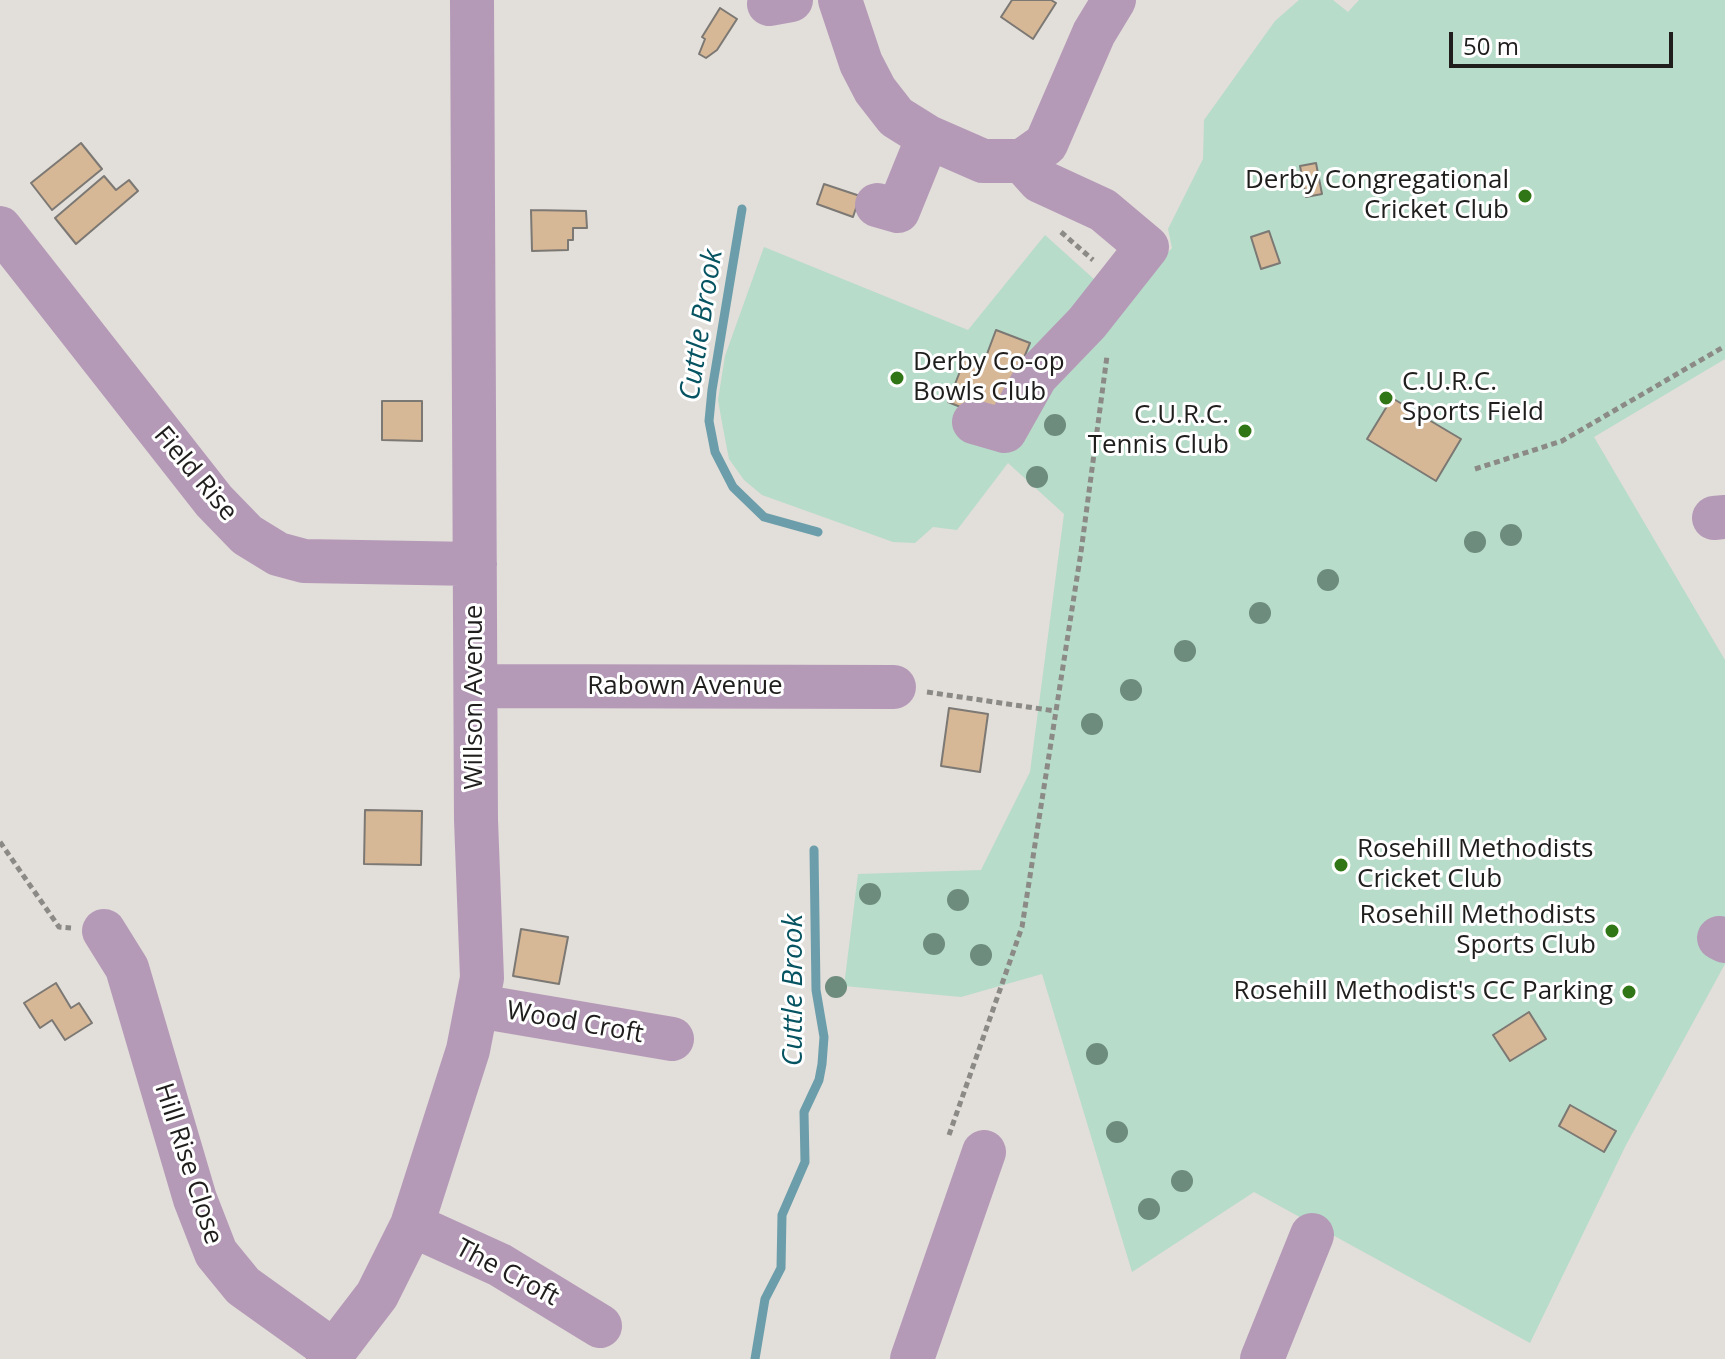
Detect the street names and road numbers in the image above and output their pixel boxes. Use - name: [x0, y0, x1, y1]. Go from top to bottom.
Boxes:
- street label: Field Rise: [147, 421, 243, 527]
- street label: Willson Avenue: [459, 605, 491, 789]
- street label: Rabown Avenue: [587, 671, 783, 703]
- street label: Wood Croft: [504, 996, 646, 1050]
- street label: Hill Rise Close: [147, 1080, 229, 1248]
- street label: The Croft: [450, 1233, 564, 1313]

